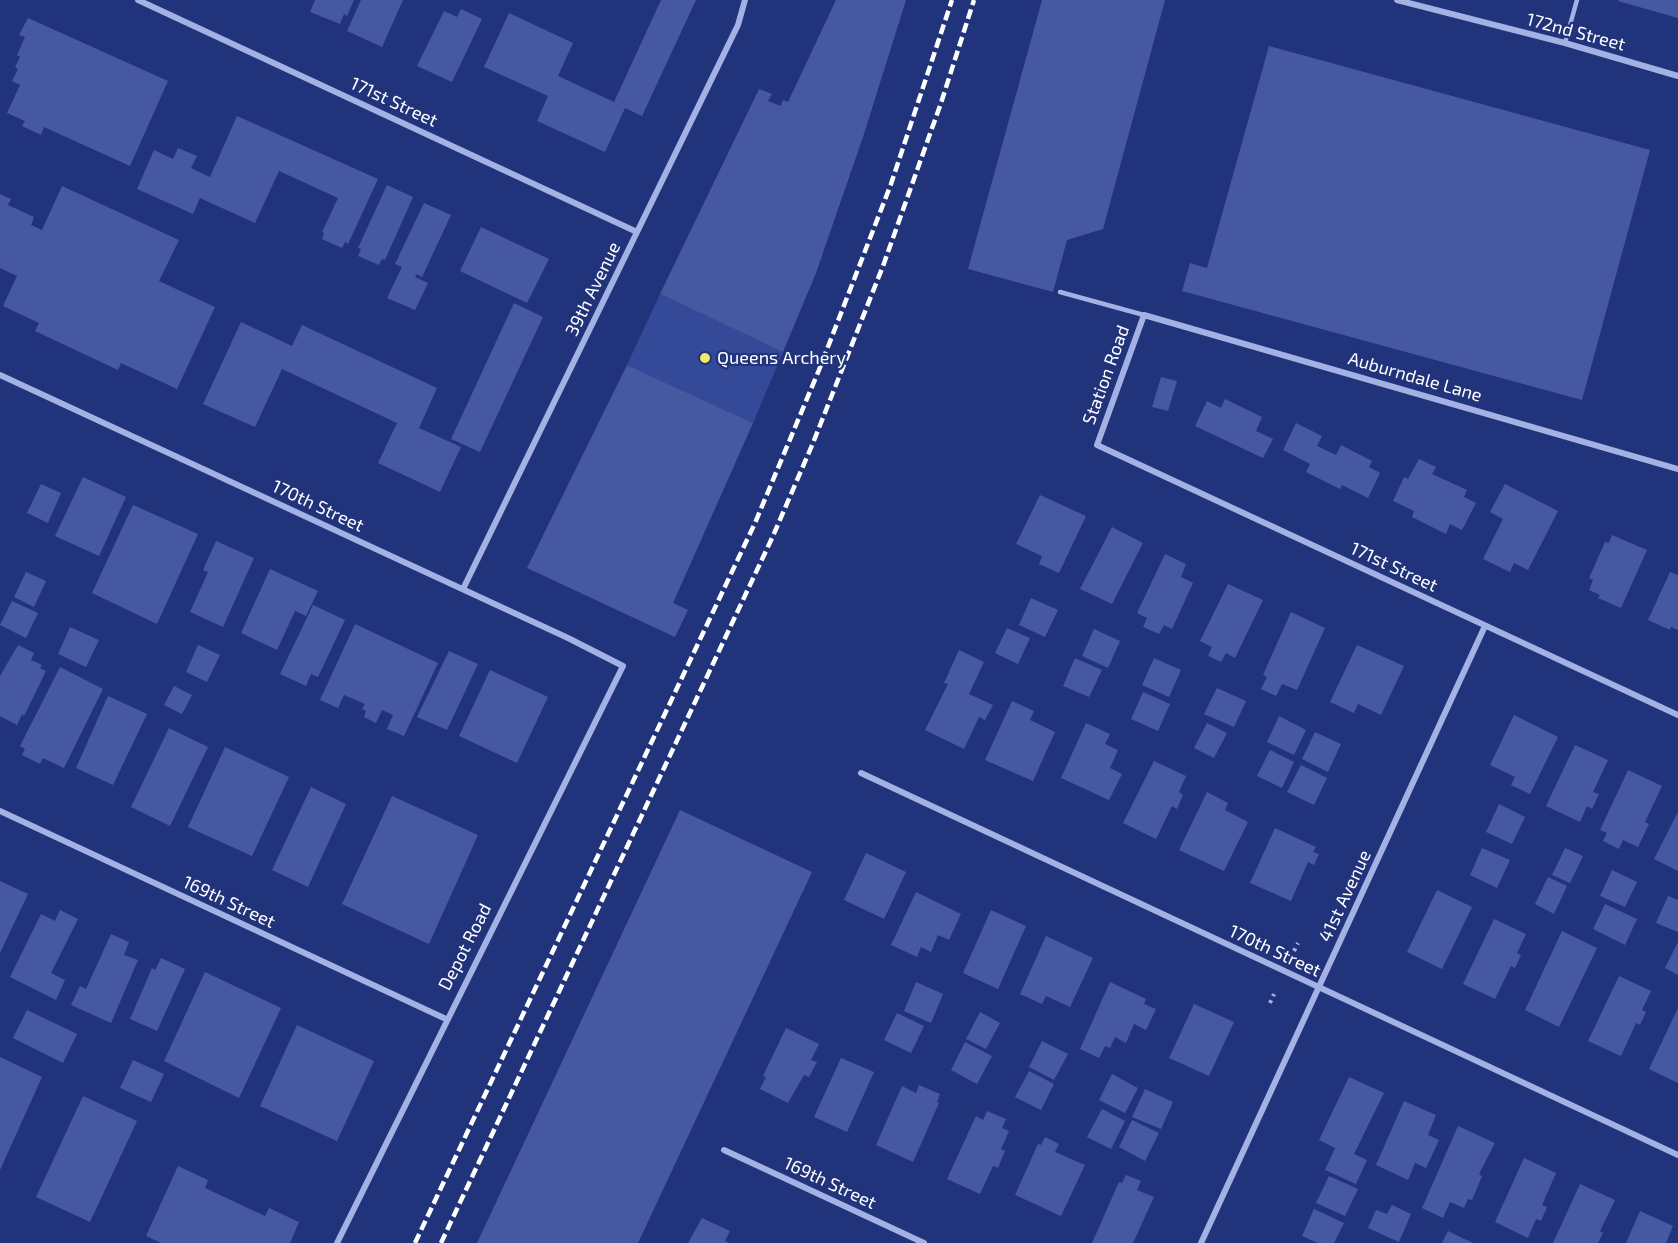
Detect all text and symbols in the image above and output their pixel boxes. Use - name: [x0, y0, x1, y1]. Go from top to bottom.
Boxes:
- street label: 172nd Street: [1524, 8, 1628, 56]
- street label: 171st Street: [347, 72, 441, 132]
- street label: 39th Avenue: [561, 238, 625, 340]
- street label: Station Road: [1078, 322, 1134, 428]
- place label: Queens Archery: [717, 347, 846, 369]
- street label: Auburndale Lane: [1346, 348, 1484, 406]
- marker: Queens Archery: [698, 351, 712, 365]
- street label: 170th Street: [269, 475, 367, 537]
- street label: 171st Street: [1347, 537, 1441, 597]
- street label: 41st Avenue: [1314, 847, 1376, 945]
- street label: 169th Street: [180, 871, 278, 933]
- street label: Depot Road: [434, 900, 496, 994]
- street label: 170th Street: [1226, 920, 1324, 982]
- street label: 169th Street: [781, 1152, 879, 1214]

